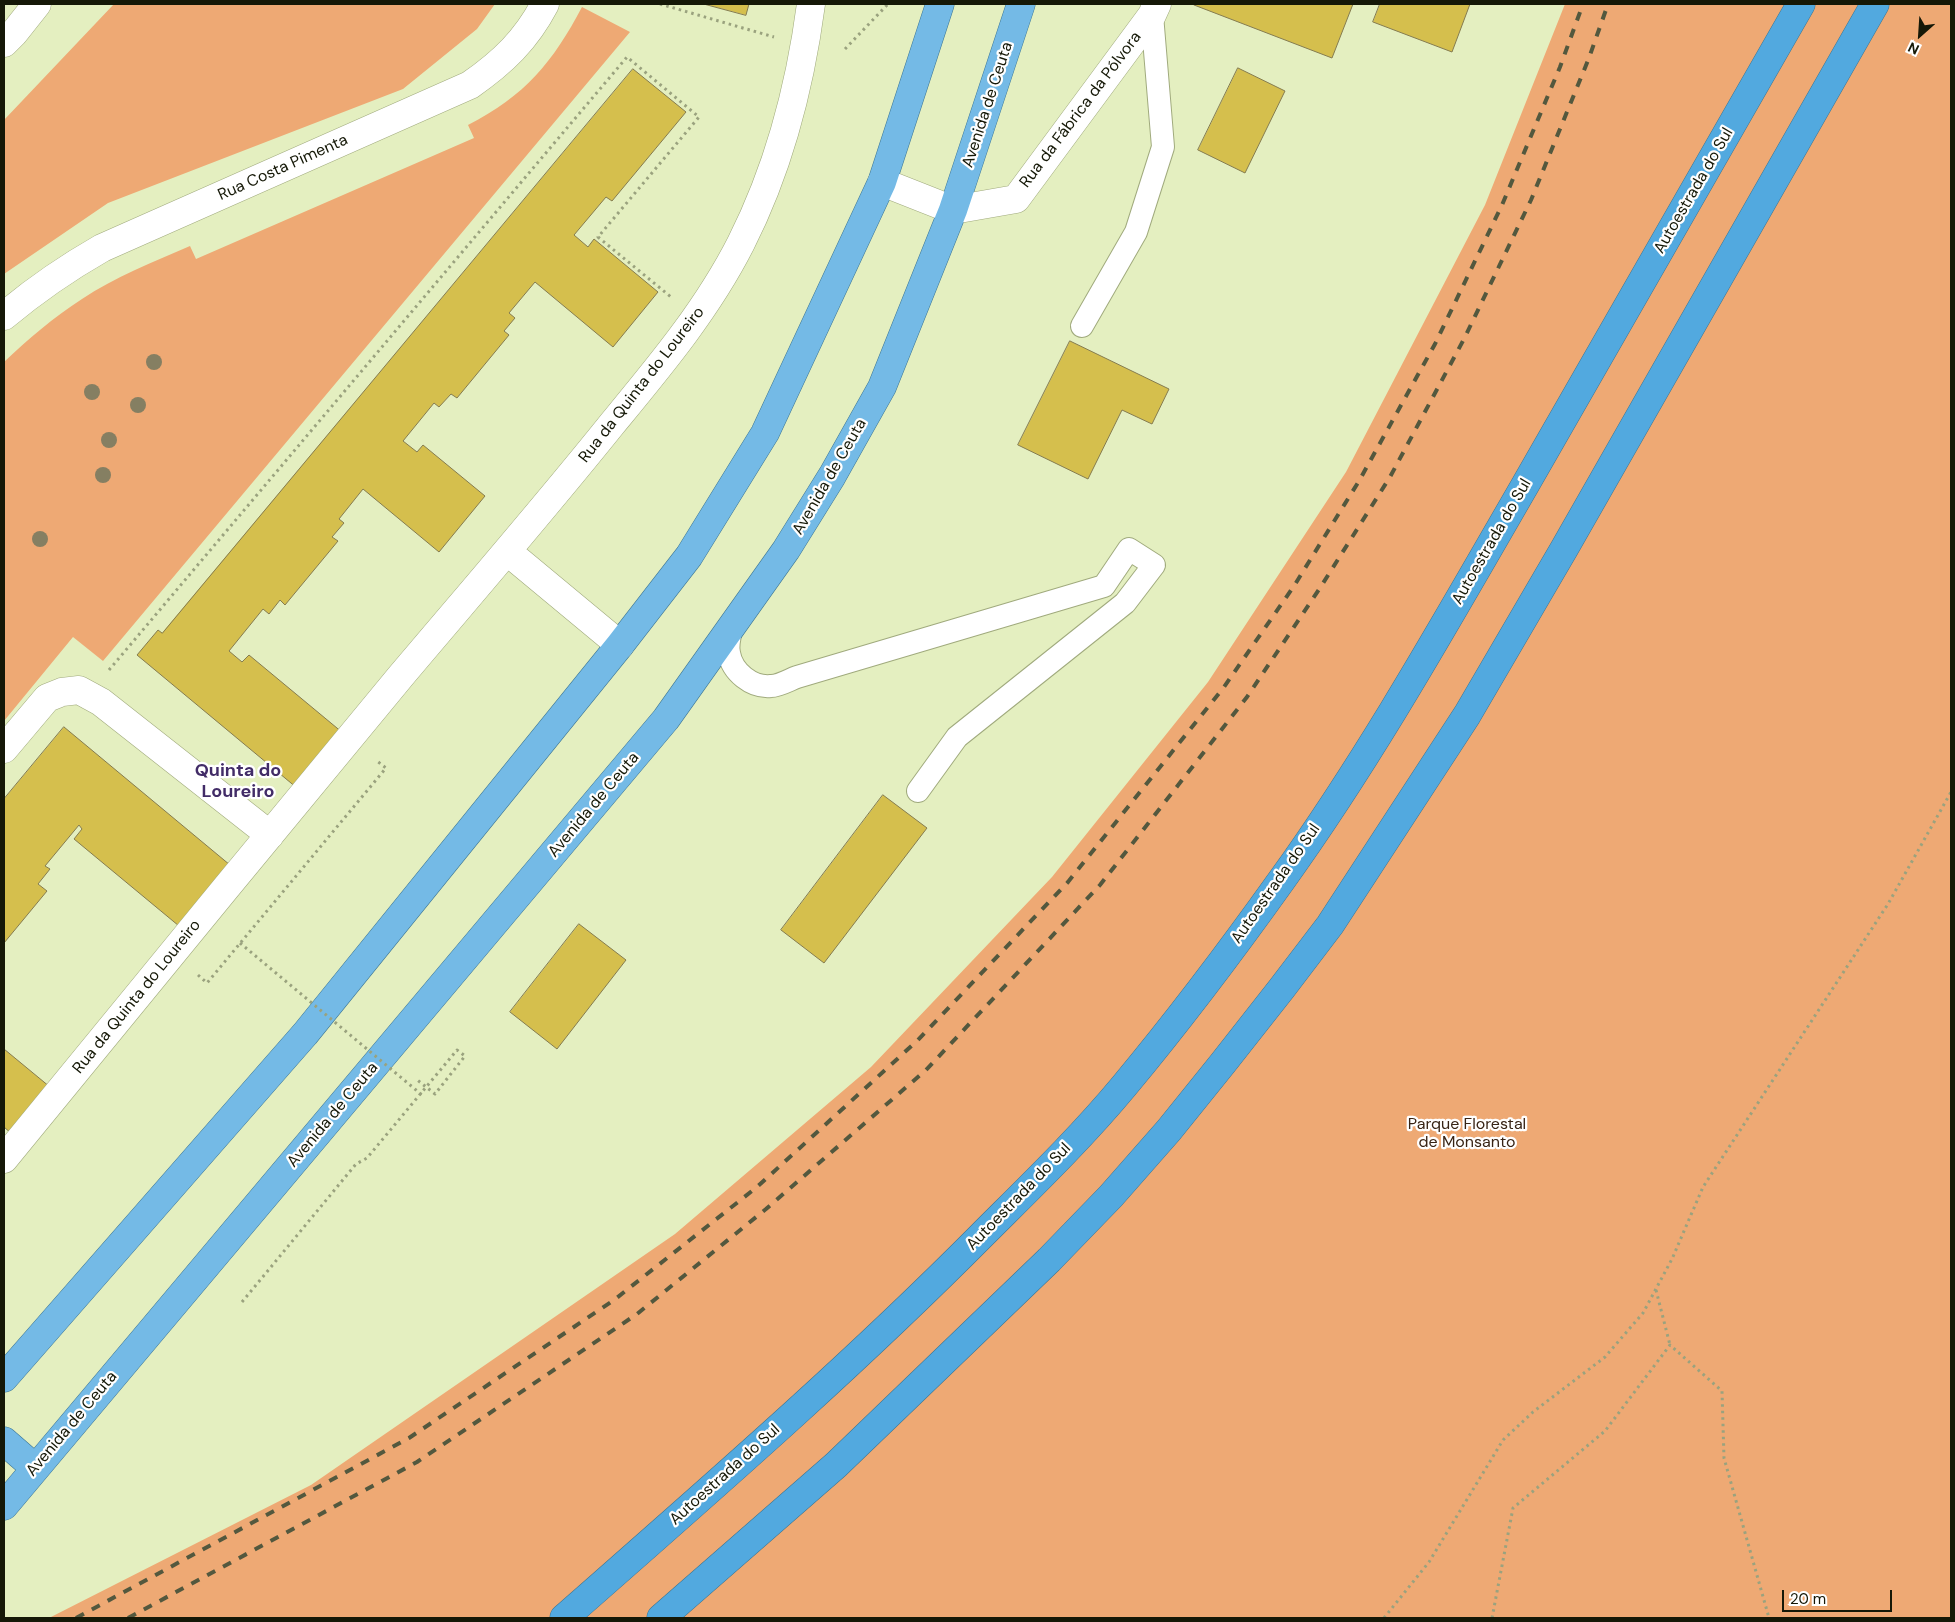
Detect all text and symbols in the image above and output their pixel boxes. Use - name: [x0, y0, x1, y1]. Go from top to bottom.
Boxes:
- north arrow: [1895, 10, 1945, 60]
- street label: Rua da Fábrica da Pólvora: [1016, 28, 1146, 192]
- text: N: [1905, 38, 1922, 59]
- street label: Avenida de Ceuta: [959, 40, 1017, 170]
- street label: Autoestrada do Sul: [1650, 125, 1738, 257]
- street label: Rua Costa Pimenta: [215, 131, 351, 205]
- street label: Rua da Quinta do Loureiro: [575, 303, 709, 467]
- street label: Avenida de Ceuta: [789, 415, 871, 539]
- street label: Autoestrada do Sul: [1448, 476, 1536, 608]
- street label: Avenida de Ceuta: [545, 749, 643, 861]
- district label: Quinta do Loureiro: [195, 760, 281, 802]
- street label: Autoestrada do Sul: [1228, 820, 1324, 948]
- street label: Rua da Quinta do Loureiro: [69, 916, 205, 1078]
- street label: Avenida de Ceuta: [284, 1059, 382, 1171]
- park label: Parque Florestal de Monsanto: [1408, 1115, 1526, 1153]
- street label: Autoestrada do Sul: [963, 1139, 1075, 1255]
- street label: Avenida de Ceuta: [23, 1368, 121, 1480]
- street label: Autoestrada do Sul: [666, 1420, 784, 1530]
- scale bar: [1785, 1580, 1895, 1612]
- text: 20 m: [1790, 1589, 1826, 1609]

